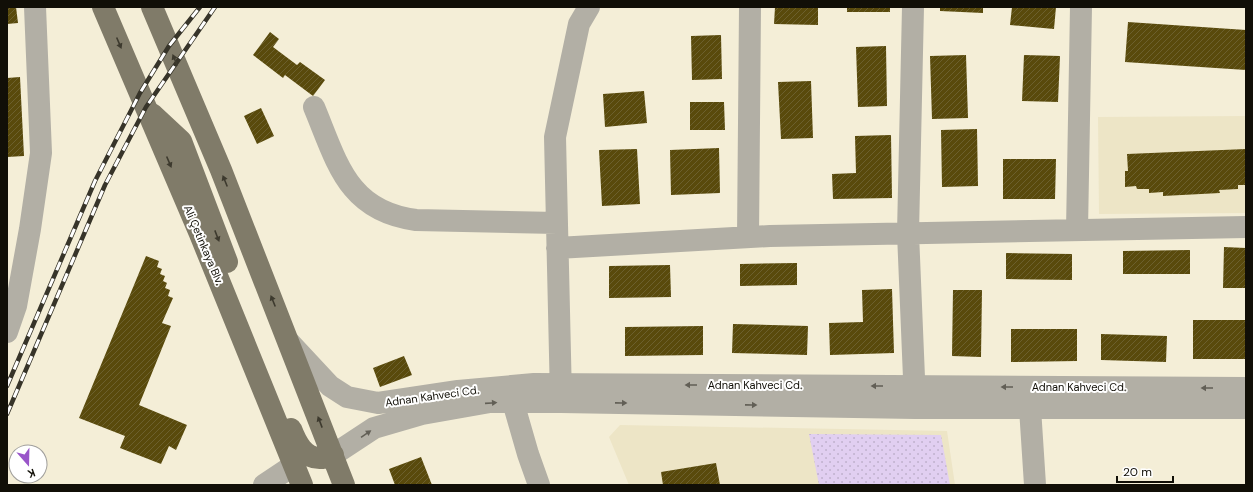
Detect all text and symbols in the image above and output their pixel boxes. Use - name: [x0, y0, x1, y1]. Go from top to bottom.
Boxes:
- one-way arrow: [116, 37, 122, 49]
- one-way arrow: [172, 54, 178, 66]
- one-way arrow: [167, 157, 173, 169]
- one-way arrow: [221, 174, 227, 186]
- street label: Ali Çetinkaya Blv.: [181, 203, 227, 287]
- one-way arrow: [215, 231, 221, 243]
- one-way arrow: [269, 295, 275, 307]
- street label: Adnan Kahveci Cd.: [708, 378, 802, 392]
- street label: Adnan Kahveci Cd.: [1032, 380, 1126, 394]
- street label: Adnan Kahveci Cd.: [384, 382, 480, 410]
- one-way arrow: [684, 382, 697, 388]
- one-way arrow: [870, 383, 883, 389]
- one-way arrow: [1000, 384, 1013, 390]
- one-way arrow: [1200, 385, 1213, 391]
- one-way arrow: [485, 399, 497, 406]
- one-way arrow: [615, 400, 628, 406]
- one-way arrow: [745, 402, 758, 408]
- one-way arrow: [317, 416, 323, 428]
- one-way arrow: [361, 430, 371, 438]
- north arrow: [8, 444, 48, 484]
- scale bar: [1117, 458, 1173, 484]
- text: 20 m: [1123, 464, 1152, 480]
- text: K: [26, 466, 37, 481]

